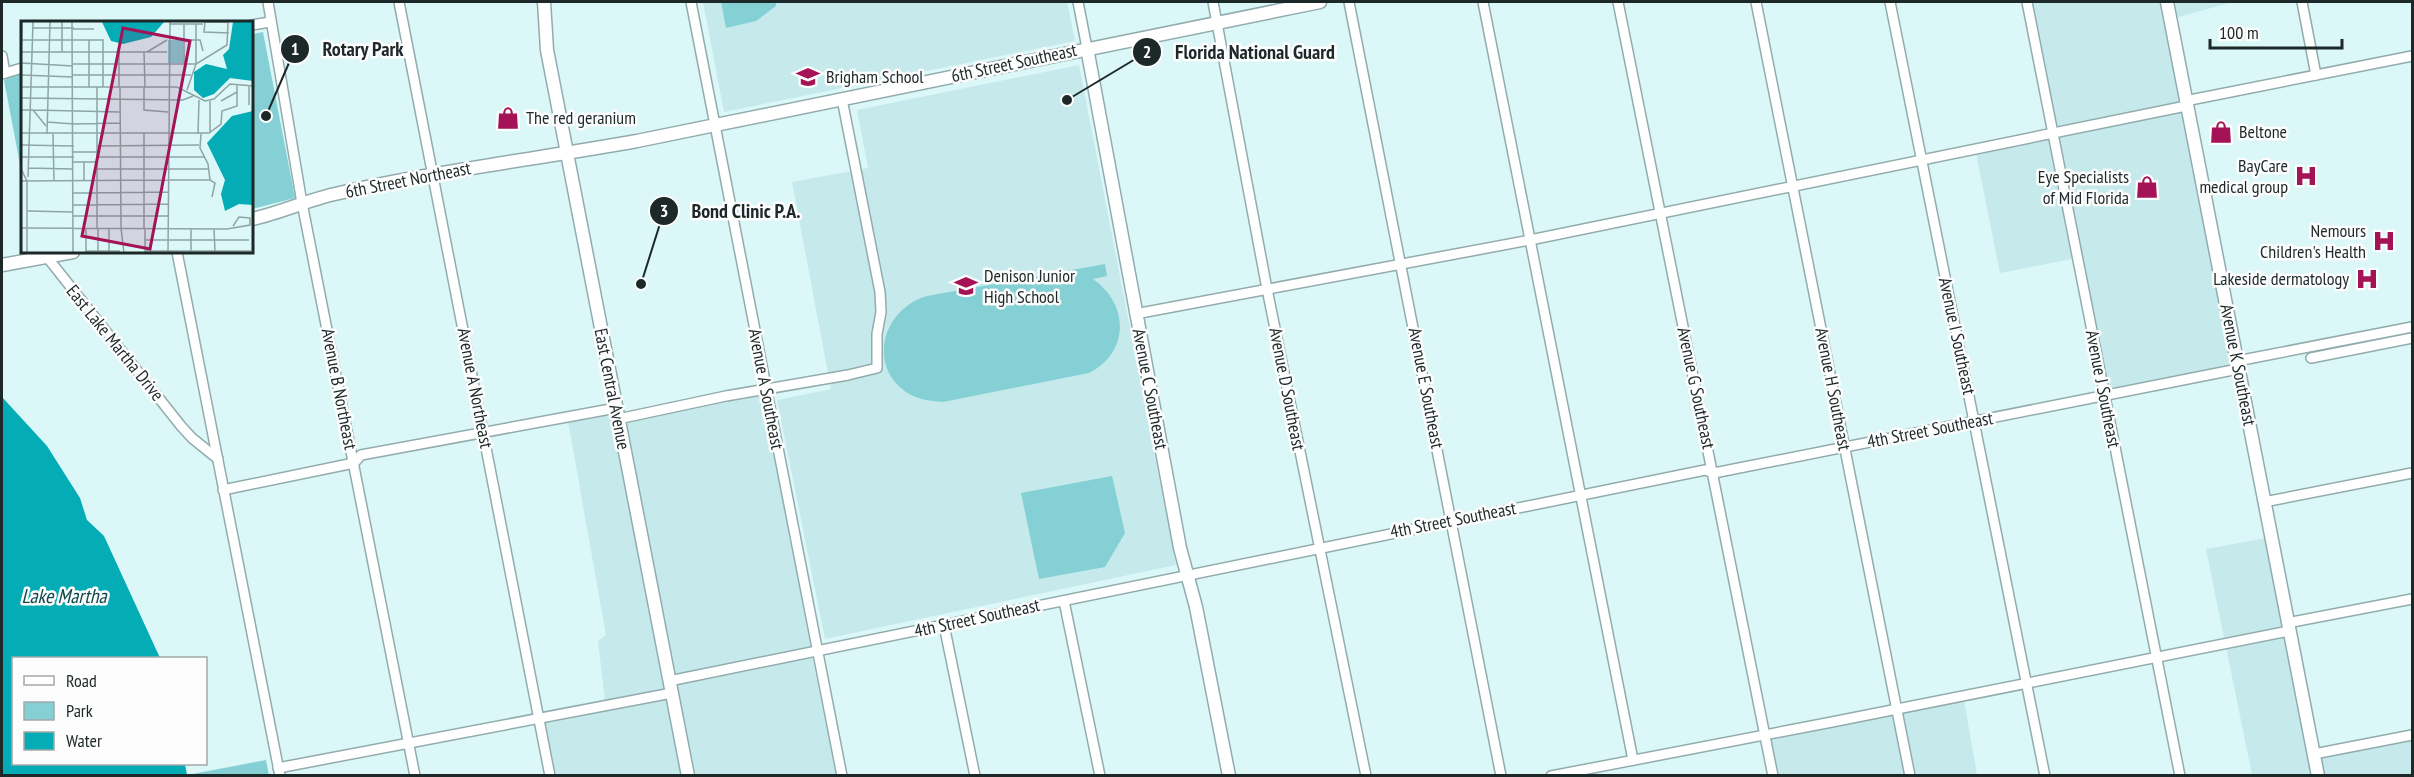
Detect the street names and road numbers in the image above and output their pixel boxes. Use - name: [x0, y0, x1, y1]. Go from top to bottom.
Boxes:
- street label: 6th Street Southeast: [949, 38, 1079, 87]
- street label: 6th Street Northeast: [343, 156, 473, 203]
- street label: Avenue I Southeast: [1934, 275, 1981, 397]
- street label: East Lake Martha Drive: [61, 280, 169, 405]
- street label: Avenue K Southeast: [2215, 302, 2262, 428]
- street label: Avenue E Southeast: [1403, 325, 1449, 450]
- street label: Avenue G Southeast: [1672, 325, 1721, 451]
- street label: Avenue B Northeast: [316, 326, 363, 452]
- street label: Avenue A Northeast: [453, 326, 498, 450]
- street label: East Central Avenue: [589, 326, 636, 451]
- street label: Avenue D Southeast: [1264, 326, 1311, 452]
- street label: Avenue H Southeast: [1810, 326, 1857, 452]
- street label: Avenue A Southeast: [744, 327, 789, 451]
- street label: Avenue C Southeast: [1128, 327, 1173, 451]
- street label: Avenue J Southeast: [2081, 328, 2126, 450]
- street label: 4th Street Southeast: [1865, 406, 1995, 453]
- street label: 4th Street Southeast: [1388, 496, 1518, 543]
- street label: 4th Street Southeast: [912, 593, 1042, 642]

